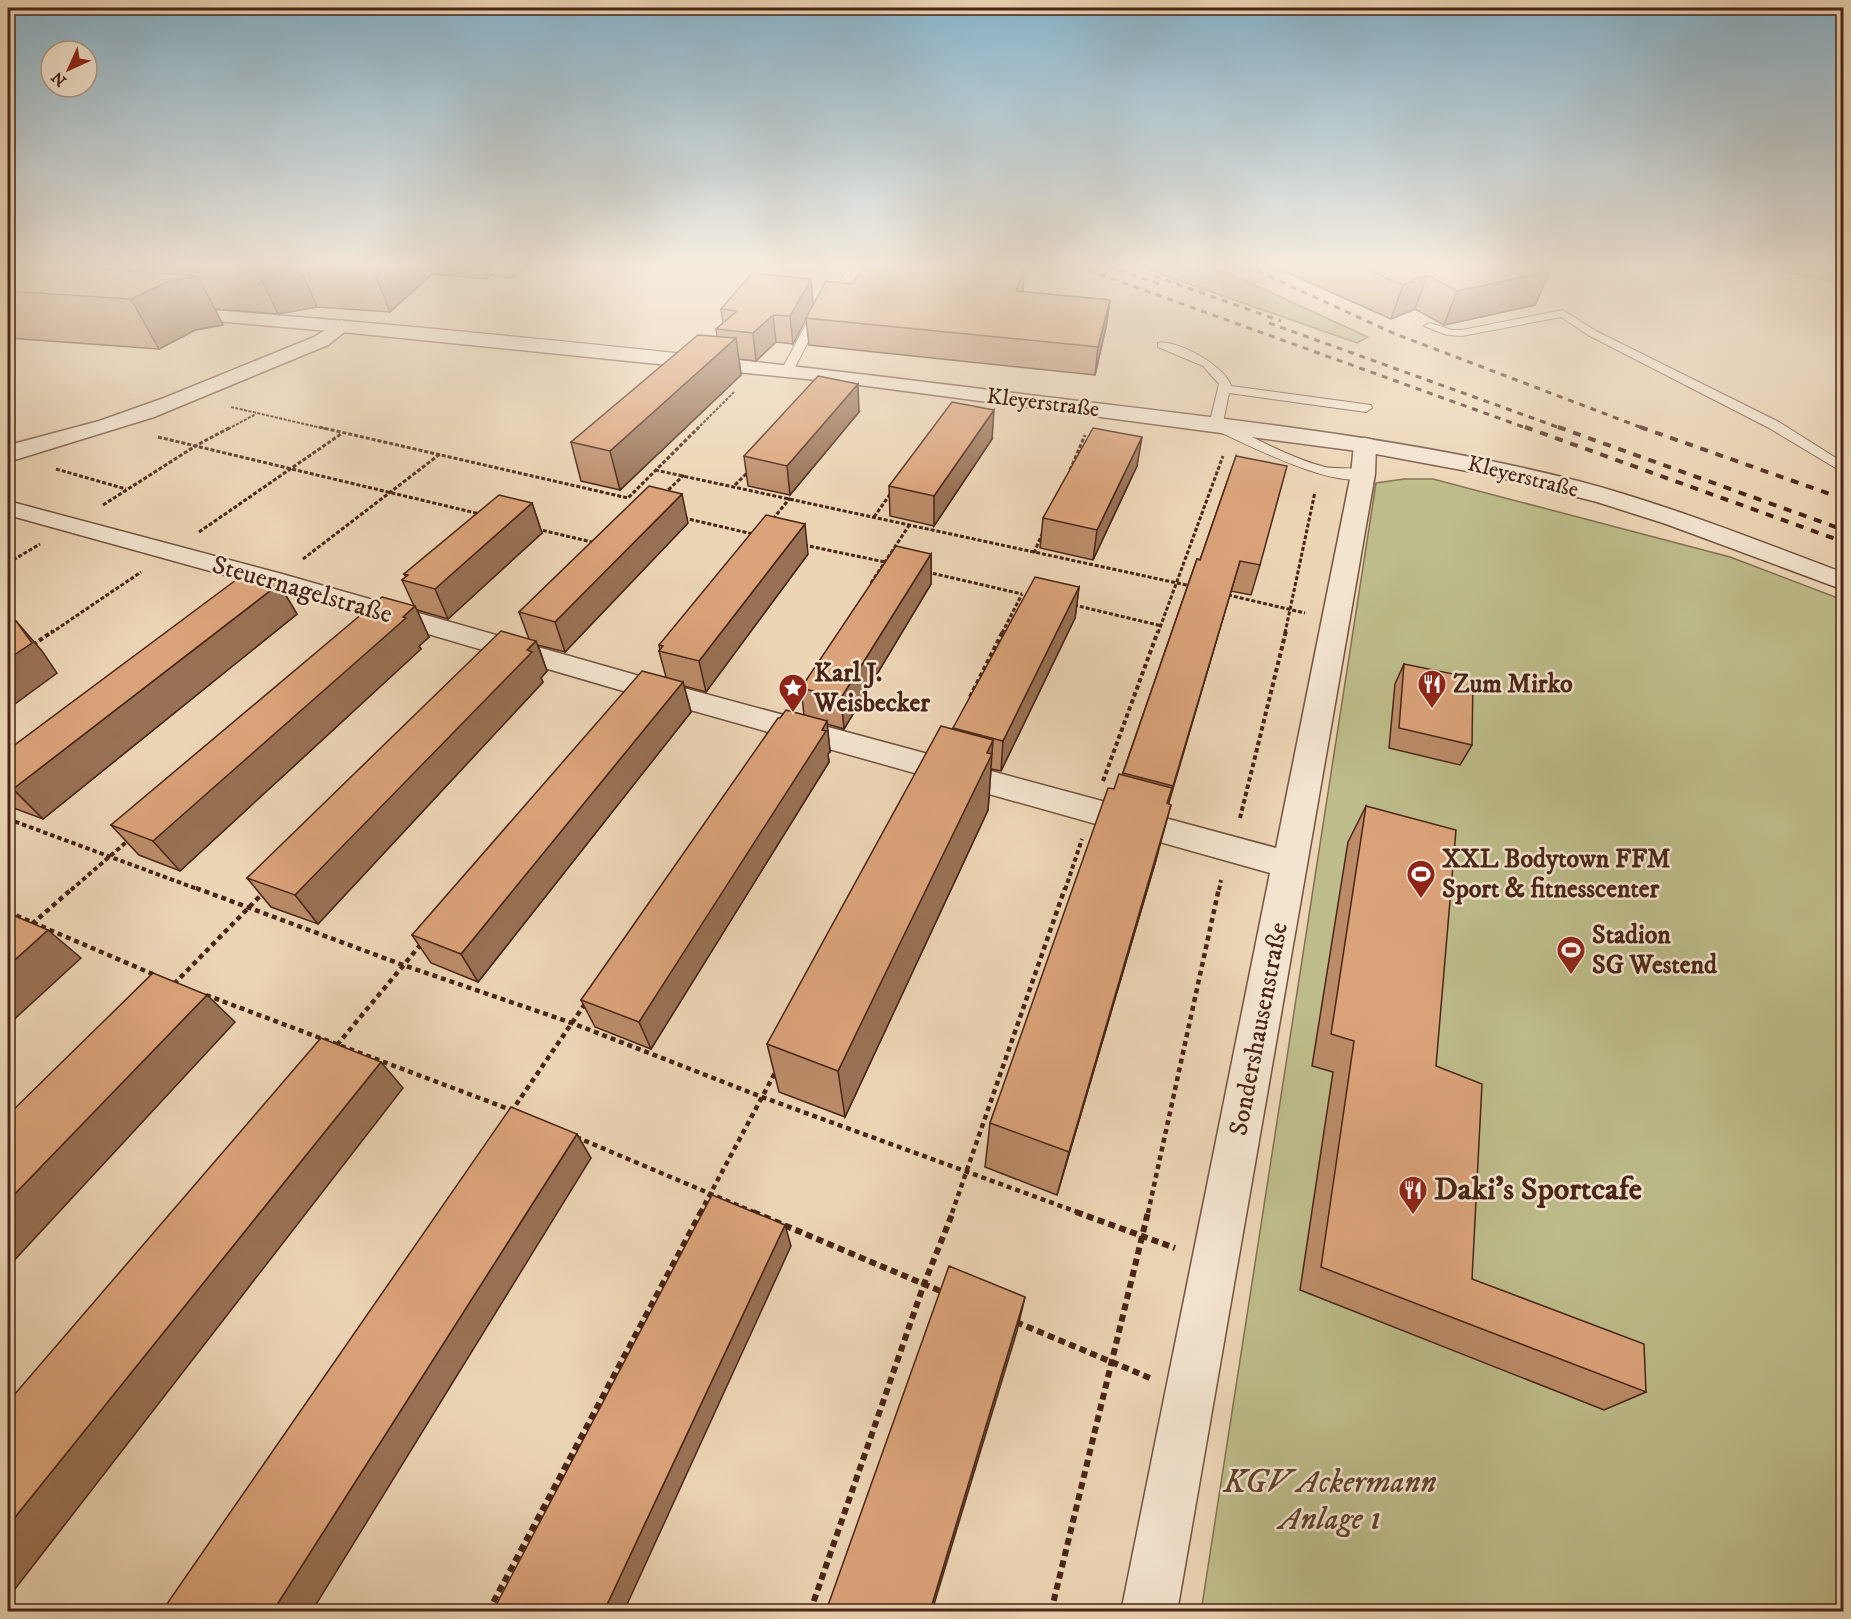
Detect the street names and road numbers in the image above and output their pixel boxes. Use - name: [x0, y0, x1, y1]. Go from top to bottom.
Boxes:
- street label: Kleyerstraße: [985, 383, 1101, 423]
- street label: Kleyerstraße: [1465, 450, 1581, 504]
- street label: Steuernagelstraße: [208, 549, 396, 631]
- street label: Sondershausenstraße: [1222, 920, 1296, 1138]

